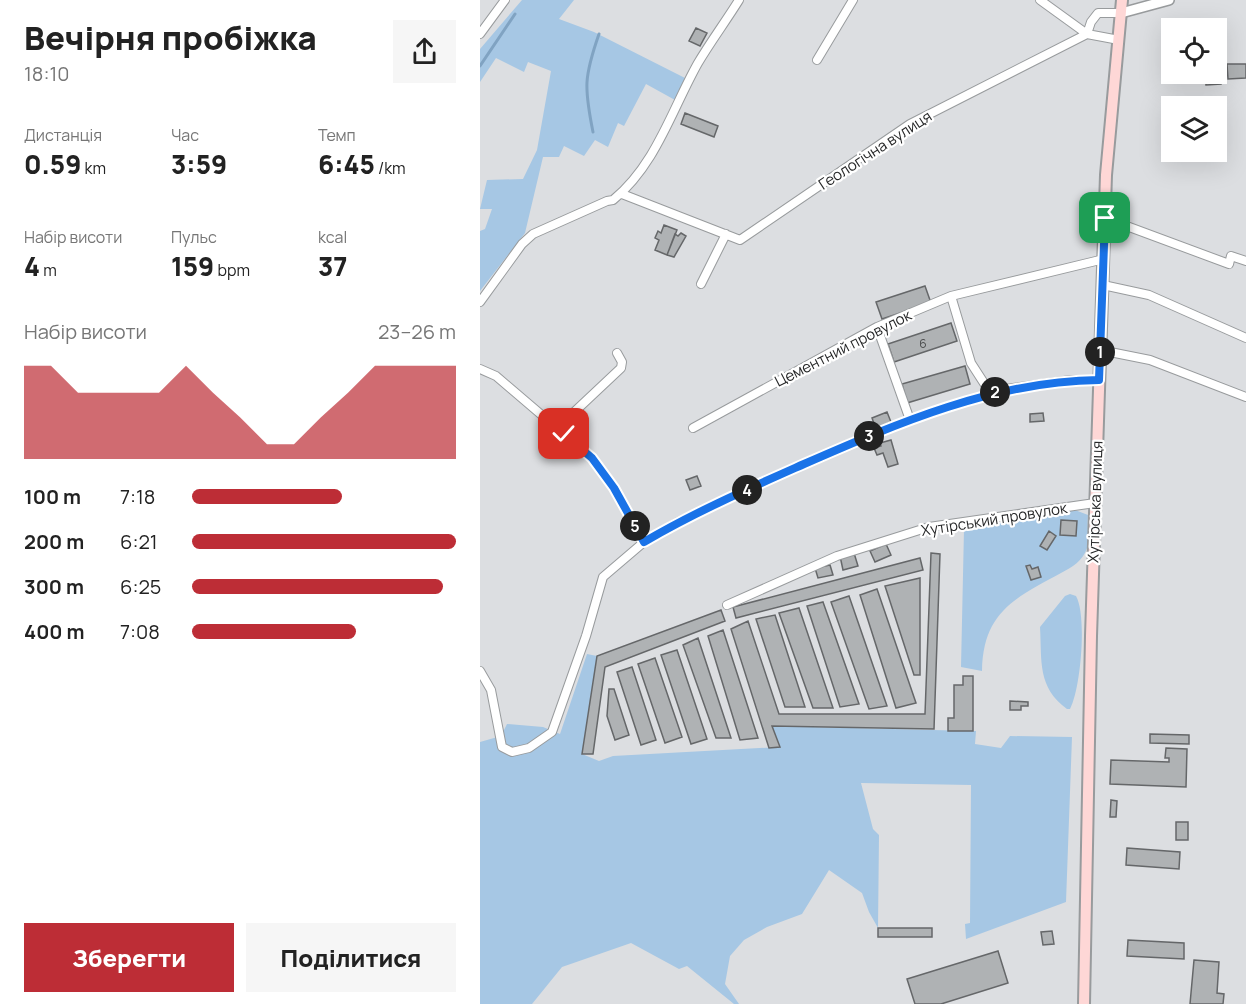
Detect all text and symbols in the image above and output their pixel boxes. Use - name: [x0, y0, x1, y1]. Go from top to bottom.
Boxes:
- text: Вечірня пробіжка: [24, 15, 317, 60]
- map controls: [1161, 18, 1227, 162]
- button: locate: [1161, 18, 1227, 84]
- button: share: [393, 20, 456, 83]
- text: 18:10: [24, 60, 69, 87]
- button: layers: [1161, 96, 1227, 162]
- street label: Геологічна вулиця: [814, 105, 936, 195]
- text: Дистанція: [24, 124, 102, 146]
- text: Час: [171, 124, 199, 146]
- text: Темп: [318, 124, 356, 146]
- text: 0.59: [24, 146, 81, 182]
- text: 3:59: [171, 146, 227, 182]
- text: 6:45: [318, 146, 375, 182]
- text: km: [81, 157, 106, 179]
- text: /km: [375, 157, 406, 179]
- pin: [1079, 192, 1130, 243]
- icon: arrive: [1088, 201, 1121, 234]
- text: Набір висоти: [24, 226, 122, 248]
- text: Пульс: [171, 226, 217, 248]
- text: kcal: [318, 226, 347, 248]
- text: 4: [24, 248, 40, 284]
- text: 159: [171, 248, 214, 284]
- text: 37: [318, 248, 348, 284]
- text: m: [40, 259, 57, 281]
- text: bpm: [214, 259, 250, 281]
- street label: Цементний провулок: [771, 304, 915, 392]
- text: Набір висоти: [24, 318, 147, 345]
- text: 23–26 m: [378, 318, 456, 345]
- house number: 6: [919, 335, 927, 352]
- pin: 1: [1085, 337, 1115, 367]
- text: 1: [1096, 341, 1104, 363]
- pin: 2: [980, 377, 1010, 407]
- text: 2: [990, 381, 1000, 403]
- pin: [538, 408, 589, 459]
- icon: check: [547, 417, 580, 450]
- pin: 3: [854, 421, 884, 451]
- text: 3: [864, 425, 874, 447]
- street label: Хутірська вулиця: [1082, 440, 1108, 564]
- pin: 4: [732, 475, 762, 505]
- text: 4: [742, 479, 752, 501]
- text: 100 m: [24, 483, 81, 510]
- text: 7:18: [120, 483, 155, 510]
- street label: Хутірський провулок: [919, 497, 1069, 541]
- pin: 5: [620, 511, 650, 541]
- text: 5: [630, 515, 640, 537]
- text: 200 m: [24, 528, 84, 555]
- text: 6:21: [120, 528, 158, 555]
- text: 300 m: [24, 573, 84, 600]
- text: 6:25: [120, 573, 161, 600]
- text: 400 m: [24, 618, 84, 645]
- text: 7:08: [120, 618, 160, 645]
- button: Зберегти: [24, 923, 234, 992]
- button: Поділитися: [246, 923, 456, 992]

